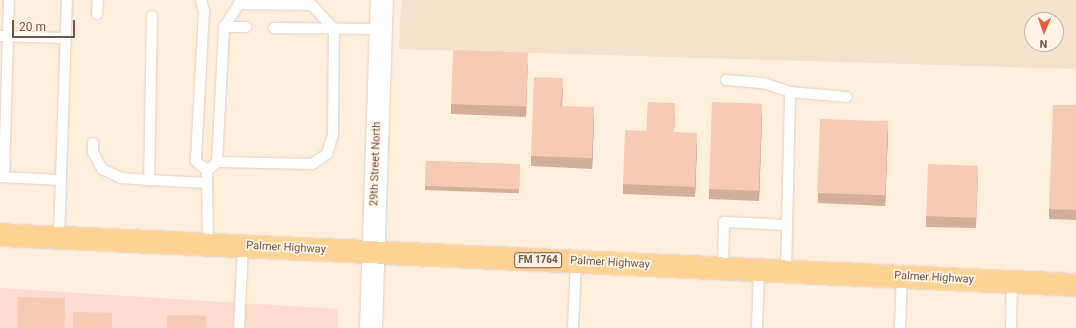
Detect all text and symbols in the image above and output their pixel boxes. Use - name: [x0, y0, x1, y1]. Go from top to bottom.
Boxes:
- scale bar: [14, 12, 77, 38]
- north arrow: [1024, 12, 1064, 52]
- text: 20 m: [19, 20, 46, 34]
- text: N: [1039, 37, 1048, 50]
- street label: 29th Street North: [368, 122, 384, 206]
- street label: Palmer Highway: [246, 239, 326, 257]
- road number: FM 1764: [514, 252, 562, 268]
- street label: Palmer Highway: [570, 254, 650, 272]
- street label: Palmer Highway: [894, 269, 974, 287]

